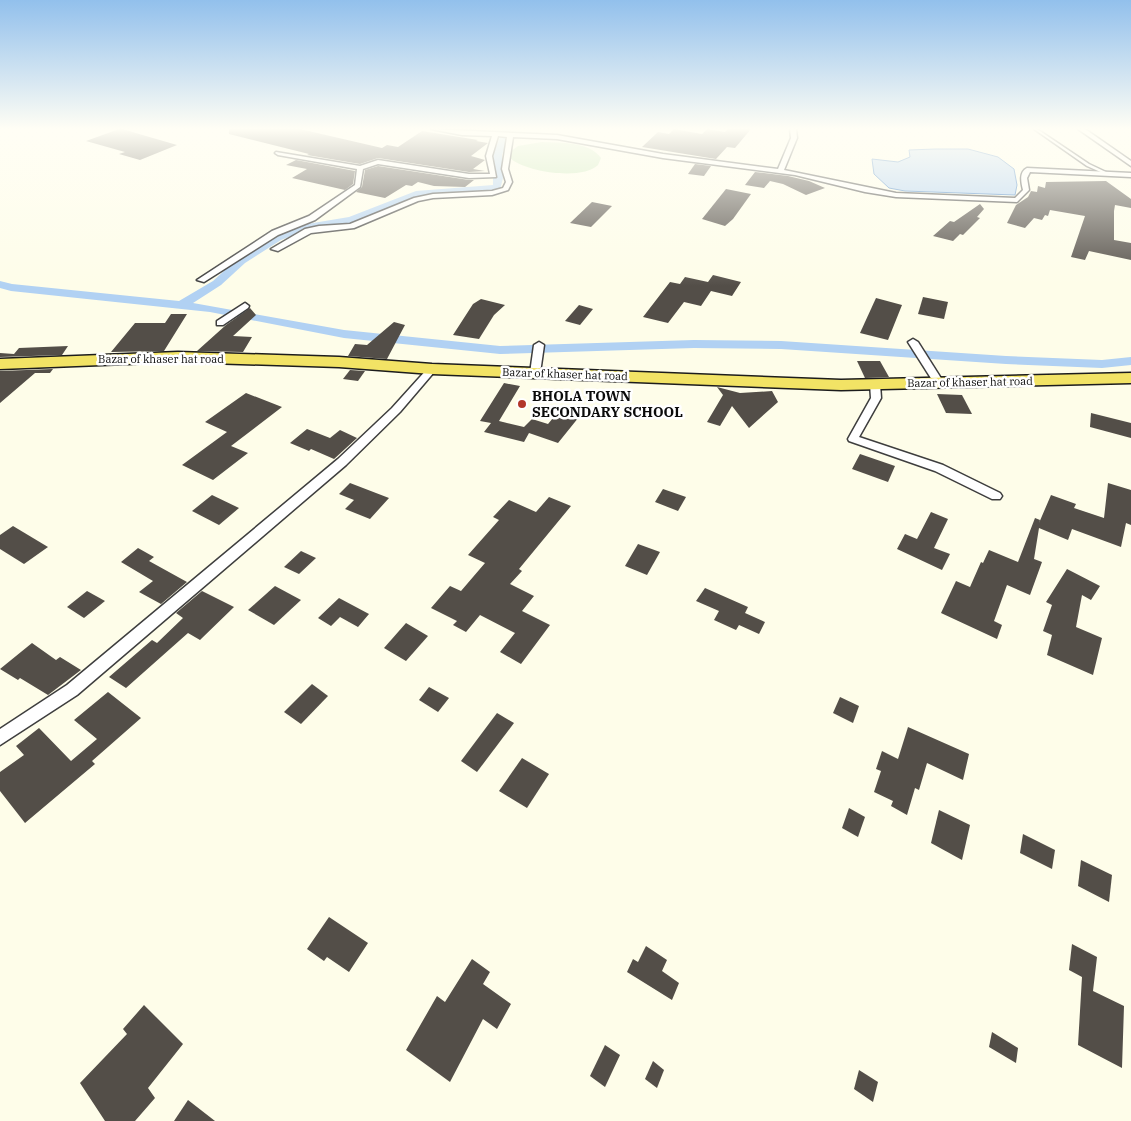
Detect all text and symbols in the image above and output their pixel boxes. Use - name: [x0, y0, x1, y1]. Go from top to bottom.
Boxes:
- street label: Bazar of khaser hat road: [98, 352, 224, 366]
- street label: Bazar of khaser hat road: [502, 365, 628, 383]
- street label: Bazar of khaser hat road: [907, 374, 1033, 390]
- place label: BHOLA TOWN SECONDARY SCHOOL: [532, 387, 683, 421]
- marker: BHOLA TOWN SECONDARY SCHOOL: [516, 398, 528, 410]

